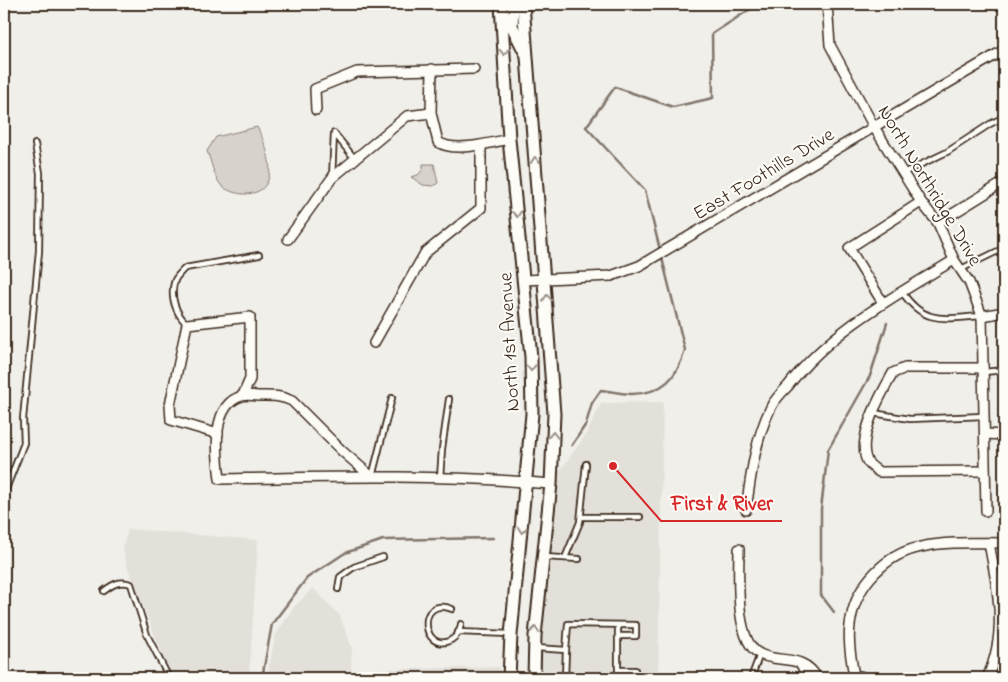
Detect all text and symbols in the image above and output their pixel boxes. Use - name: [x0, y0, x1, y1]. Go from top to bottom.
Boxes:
- one-way arrow: [498, 49, 509, 57]
- street label: North Northridge Drive: [868, 100, 989, 273]
- street label: East Foothills Drive: [688, 121, 840, 229]
- one-way arrow: [530, 156, 541, 164]
- one-way arrow: [511, 211, 522, 219]
- street label: North 1st Avenue: [492, 271, 529, 412]
- one-way arrow: [541, 294, 552, 302]
- one-way arrow: [526, 364, 536, 372]
- one-way arrow: [548, 431, 559, 439]
- callout: First & River: [661, 485, 782, 521]
- text: First & River: [670, 490, 773, 520]
- one-way arrow: [517, 526, 528, 534]
- one-way arrow: [529, 625, 540, 633]

